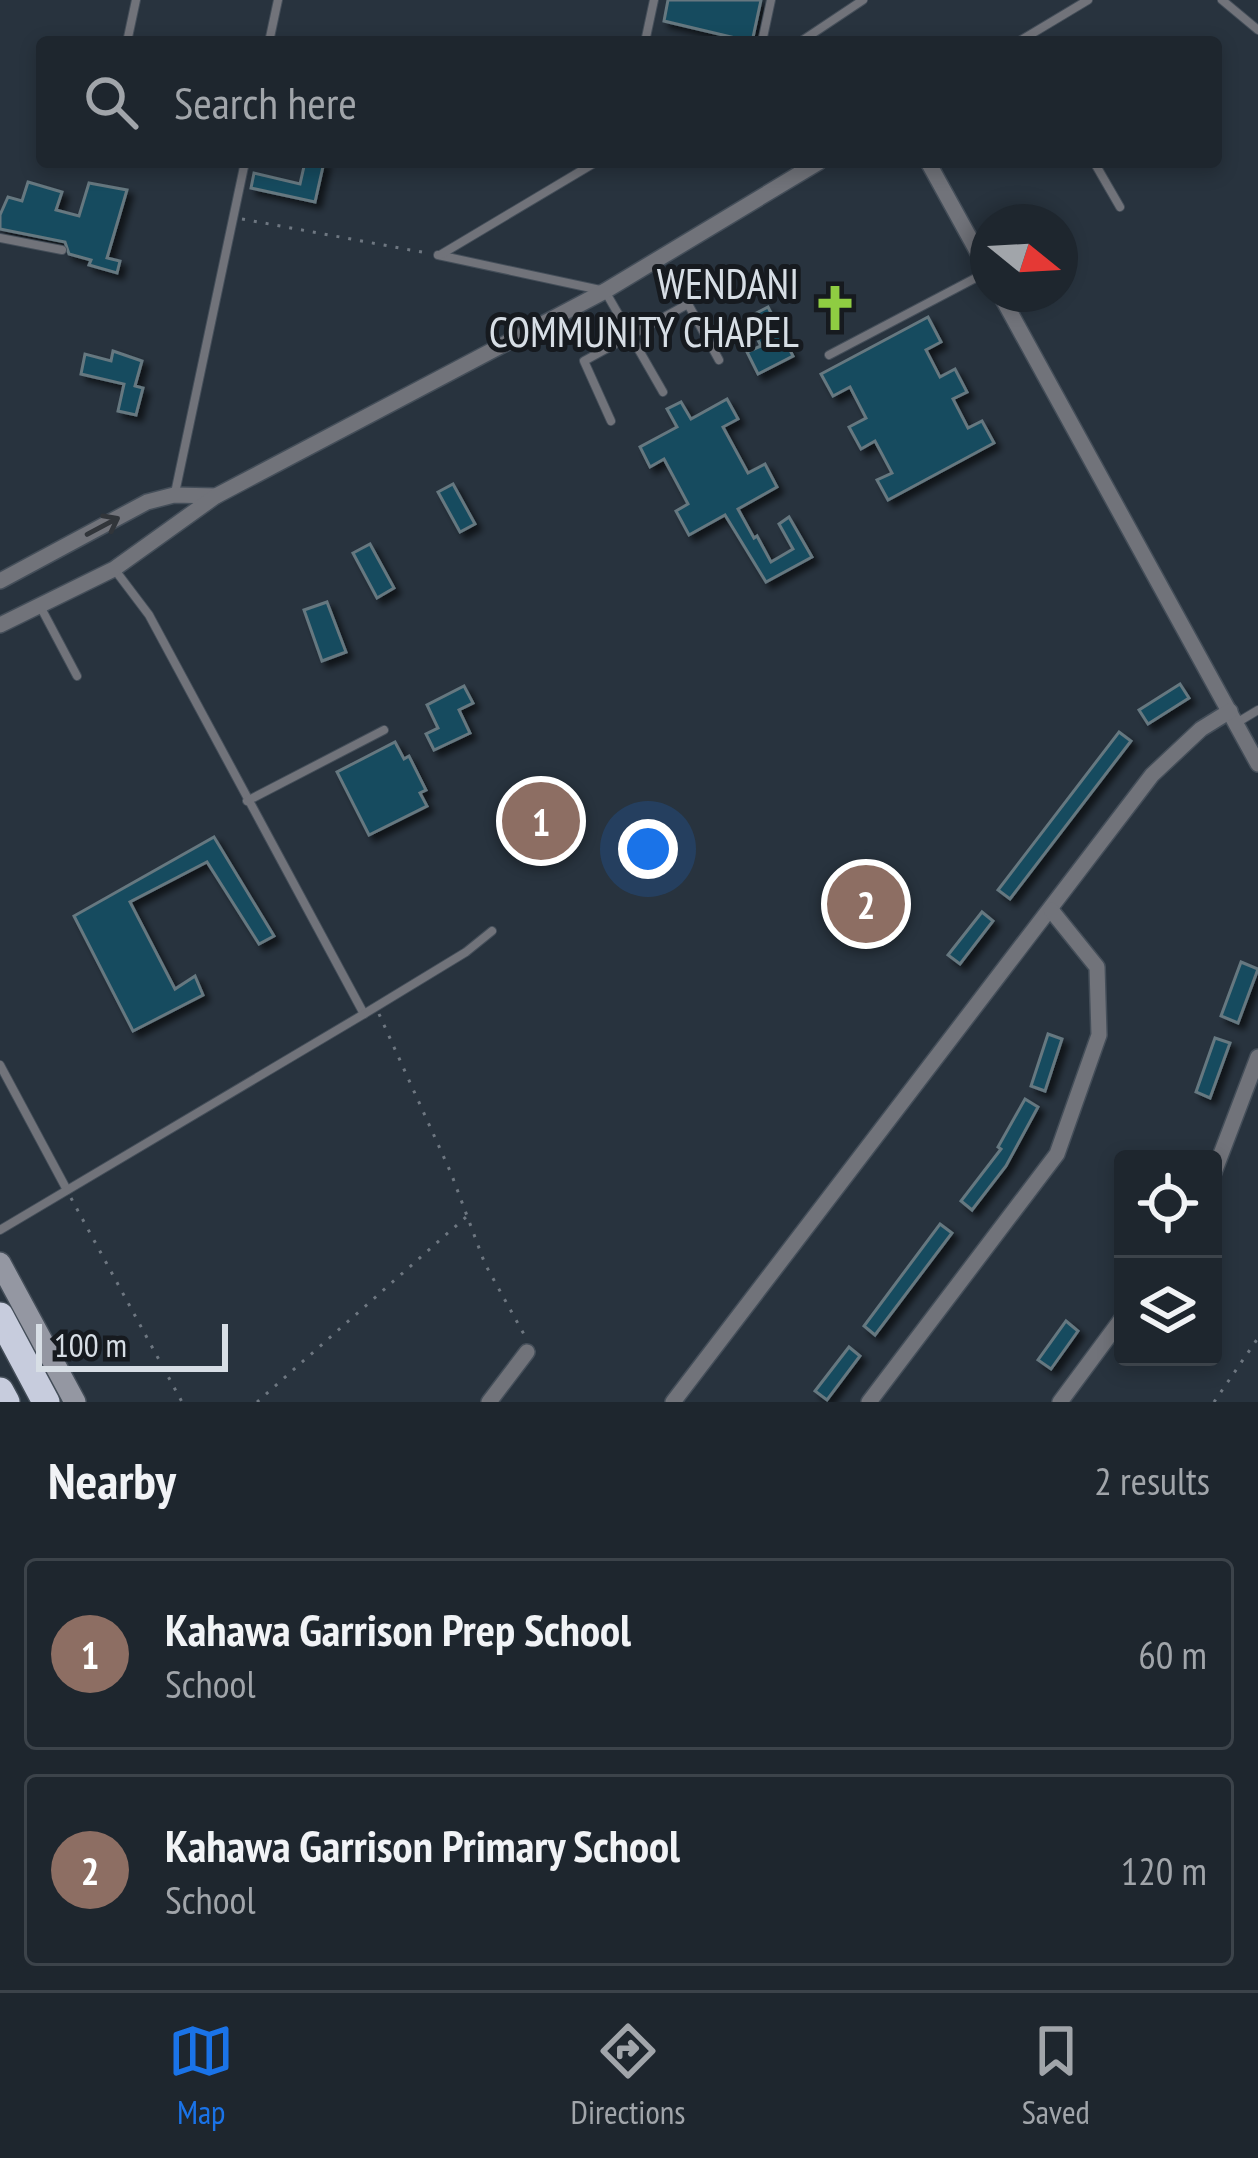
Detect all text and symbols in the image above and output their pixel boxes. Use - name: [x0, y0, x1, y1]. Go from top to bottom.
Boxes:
- search box: [36, 36, 1222, 168]
- icon: search: [78, 69, 144, 135]
- text: Search here: [174, 73, 357, 131]
- north arrow: [970, 204, 1078, 312]
- place label: WENDANI COMMUNITY CHAPEL: [489, 256, 799, 359]
- church icon: WENDANI COMMUNITY CHAPEL: [810, 283, 860, 333]
- one-way arrow: [84, 514, 119, 537]
- pin: 1: [502, 776, 580, 866]
- your location: [618, 819, 678, 879]
- pin: 2: [827, 859, 905, 949]
- map controls: [1114, 1150, 1222, 1366]
- button: locate: [1114, 1150, 1222, 1258]
- button: layers: [1114, 1258, 1222, 1366]
- scale bar: [36, 1318, 228, 1371]
- text: 100 m: [54, 1323, 127, 1366]
- text: Nearby: [48, 1447, 176, 1513]
- text: 2 results: [1094, 1455, 1210, 1506]
- text: Kahawa Garrison Prep School: [165, 1600, 631, 1658]
- text: 1: [81, 1629, 99, 1680]
- text: 60 m: [1138, 1629, 1207, 1680]
- text: School: [165, 1658, 256, 1709]
- text: Kahawa Garrison Primary School: [165, 1816, 680, 1874]
- text: 2: [81, 1845, 99, 1896]
- text: 120 m: [1121, 1845, 1207, 1896]
- text: School: [165, 1874, 256, 1925]
- tab: Map: [168, 2018, 234, 2133]
- tab: Directions: [571, 2018, 685, 2133]
- tab: Saved: [1022, 2018, 1090, 2133]

